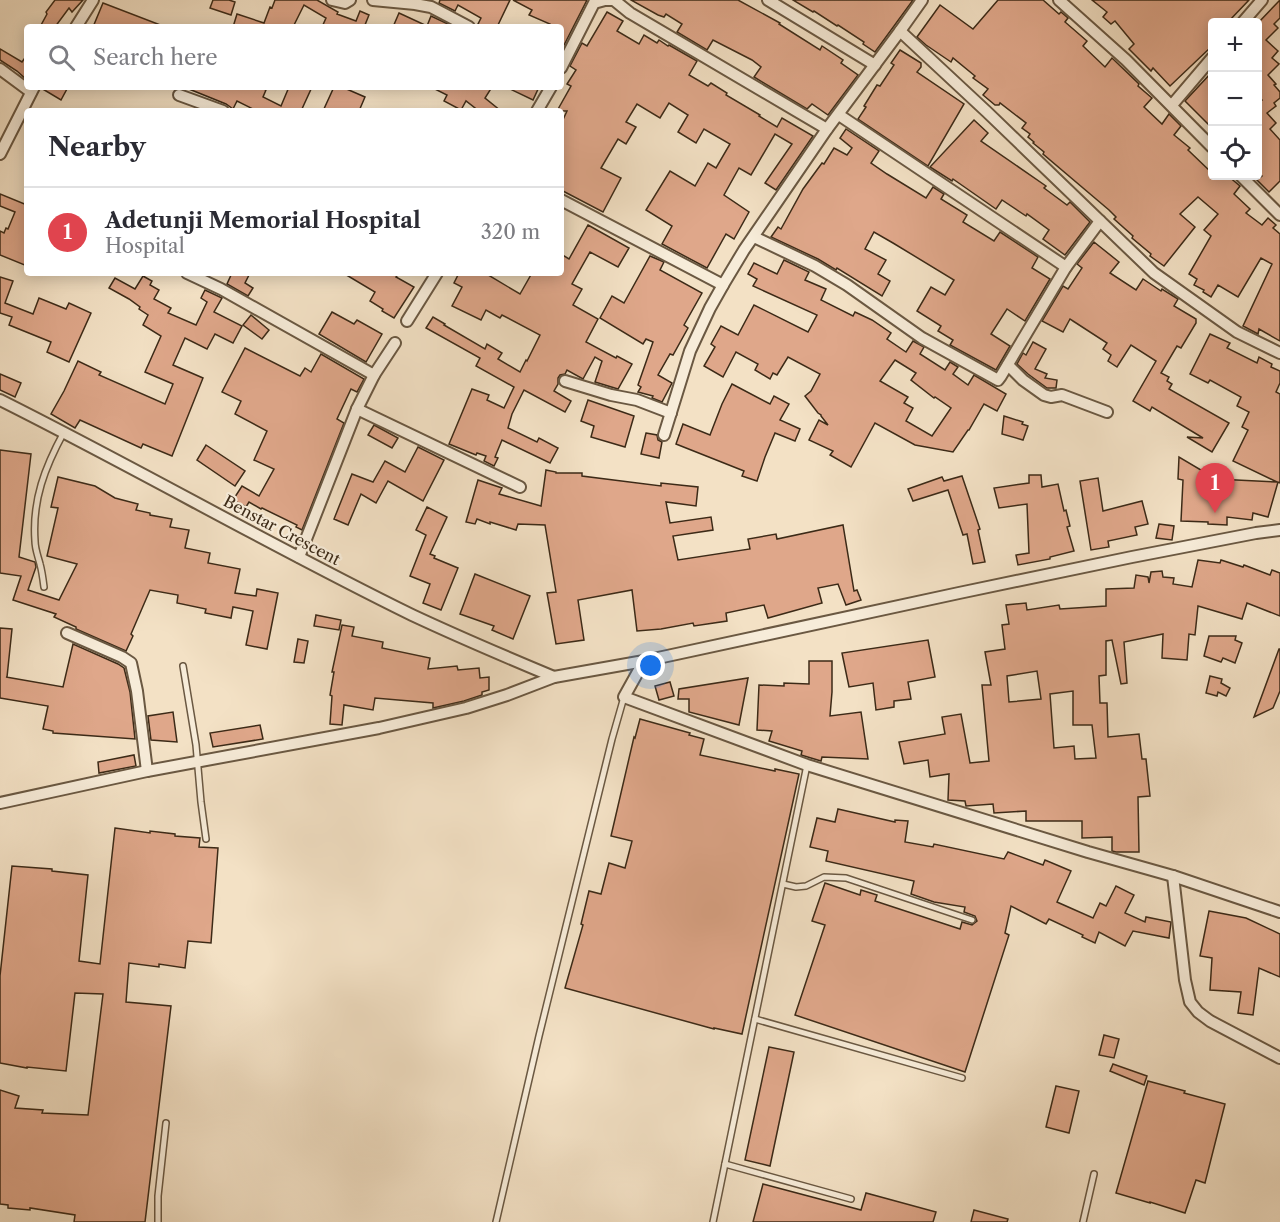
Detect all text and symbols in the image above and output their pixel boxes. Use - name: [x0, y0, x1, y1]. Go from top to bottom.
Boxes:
- map controls: [1208, 18, 1262, 180]
- button: +: [1208, 18, 1262, 72]
- search box: [24, 24, 564, 90]
- icon: search: [45, 41, 78, 74]
- text: Search here: [93, 44, 218, 71]
- button: −: [1208, 72, 1262, 126]
- button: locate: [1208, 126, 1262, 180]
- text: Nearby: [48, 131, 146, 163]
- text: Adetunji Memorial Hospital: [105, 207, 421, 234]
- text: 1: [63, 220, 72, 244]
- text: 320 m: [481, 220, 540, 244]
- text: Hospital: [105, 234, 185, 258]
- pin: 1: [1196, 464, 1234, 513]
- street label: Benstar Crescent: [220, 491, 344, 569]
- your location: [636, 651, 665, 680]

